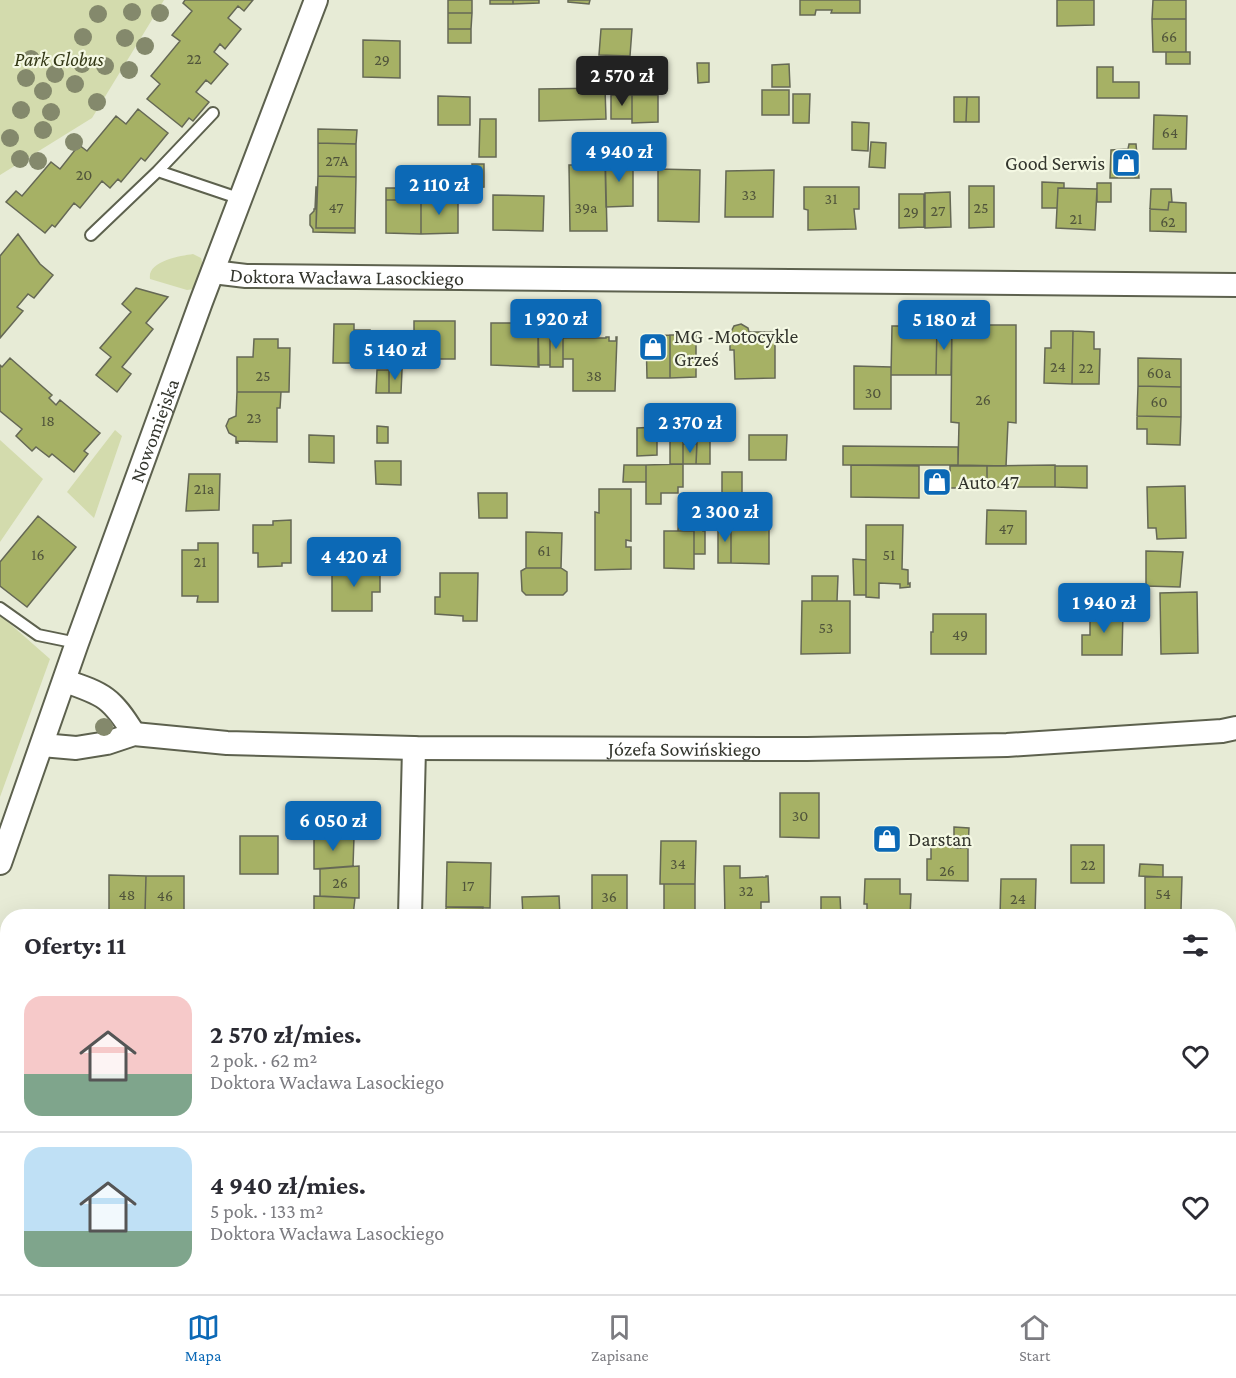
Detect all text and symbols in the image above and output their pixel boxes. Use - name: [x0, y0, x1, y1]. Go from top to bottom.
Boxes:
- house number: 66: [1161, 28, 1177, 45]
- park label: Park Globus: [14, 48, 105, 70]
- house number: 22: [186, 50, 202, 67]
- house number: 29: [374, 51, 390, 68]
- pin: 2 570 zł: [560, 56, 684, 107]
- text: 2 570 zł: [590, 64, 654, 86]
- house number: 64: [1162, 124, 1178, 141]
- pin: 4 940 zł: [557, 132, 681, 183]
- text: 4 940 zł: [586, 140, 652, 162]
- shop icon: Good Serwis: [1110, 147, 1142, 179]
- house number: 27A: [325, 152, 350, 169]
- place label: Good Serwis: [1005, 152, 1105, 174]
- pin: 2 110 zł: [377, 165, 501, 216]
- house number: 20: [76, 166, 92, 183]
- text: 2 110 zł: [409, 173, 469, 195]
- house number: 33: [741, 186, 757, 203]
- house number: 31: [825, 190, 837, 207]
- house number: 47: [328, 199, 344, 216]
- house number: 39a: [574, 199, 598, 216]
- house number: 25: [973, 199, 989, 216]
- house number: 27: [931, 202, 946, 219]
- house number: 29: [903, 203, 919, 220]
- house number: 21: [1070, 210, 1082, 227]
- house number: 62: [1160, 213, 1176, 230]
- street label: Doktora Wacława Lasockiego: [228, 263, 464, 290]
- pin: 1 920 zł: [494, 299, 618, 350]
- pin: 5 180 zł: [882, 300, 1006, 351]
- text: 1 920 zł: [524, 307, 588, 329]
- text: 5 180 zł: [912, 308, 976, 330]
- place label: MG -Motocykle Grześ: [674, 325, 799, 370]
- pin: 5 140 zł: [333, 330, 457, 381]
- shop icon: MG -Motocykle Grześ: [637, 331, 669, 363]
- text: 5 140 zł: [364, 338, 426, 360]
- house number: 24: [1050, 358, 1066, 375]
- house number: 22: [1078, 359, 1094, 376]
- house number: 60a: [1147, 364, 1172, 381]
- house number: 25: [255, 367, 271, 384]
- house number: 38: [586, 367, 602, 384]
- street label: Nowomiejska: [125, 376, 183, 486]
- house number: 30: [865, 384, 881, 401]
- house number: 26: [975, 391, 991, 408]
- house number: 60: [1150, 393, 1168, 410]
- pin: 2 370 zł: [628, 403, 752, 454]
- house number: 23: [246, 409, 262, 426]
- text: 2 370 zł: [658, 411, 722, 433]
- house number: 18: [41, 412, 55, 429]
- shop icon: Auto 47: [921, 466, 953, 498]
- place label: Auto 47: [958, 471, 1019, 493]
- house number: 21a: [194, 480, 215, 497]
- pin: 2 300 zł: [663, 492, 787, 543]
- text: 2 300 zł: [692, 500, 758, 522]
- house number: 47: [998, 520, 1014, 537]
- pin: 4 420 zł: [292, 537, 416, 588]
- house number: 61: [537, 542, 551, 559]
- text: 4 420 zł: [321, 545, 387, 567]
- house number: 16: [31, 546, 45, 563]
- house number: 51: [883, 546, 895, 563]
- house number: 21: [194, 553, 206, 570]
- pin: 1 940 zł: [1042, 583, 1166, 634]
- text: 1 940 zł: [1072, 591, 1136, 613]
- house number: 53: [819, 619, 833, 636]
- house number: 49: [952, 626, 968, 643]
- street label: Józefa Sowińskiego: [606, 737, 761, 761]
- pin: 6 050 zł: [271, 801, 395, 852]
- house number: 30: [792, 807, 808, 824]
- text: 6 050 zł: [299, 809, 367, 831]
- shop icon: Darstan: [871, 823, 903, 855]
- place label: Darstan: [908, 828, 972, 850]
- house number: 34: [670, 855, 686, 872]
- house number: 22: [1080, 856, 1096, 873]
- house number: 26: [939, 862, 955, 879]
- house number: 26: [332, 874, 348, 891]
- house number: 17: [462, 877, 475, 894]
- house number: 32: [738, 882, 754, 899]
- house number: 54: [1155, 885, 1171, 902]
- house number: 48: [119, 886, 135, 903]
- house number: 46: [157, 887, 173, 904]
- house number: 36: [601, 888, 617, 905]
- house number: 24: [1010, 890, 1026, 907]
- icon: filters: [1179, 929, 1212, 962]
- text: Oferty: 11: [24, 931, 126, 960]
- icon: home: [72, 1020, 144, 1092]
- text: 2 570 zł/mies.: [210, 1020, 362, 1049]
- icon: heart: [1179, 1040, 1212, 1073]
- text: 2 pok. · 62 m²: [210, 1049, 317, 1071]
- text: Doktora Wacława Lasockiego: [210, 1071, 444, 1093]
- icon: home: [72, 1171, 144, 1243]
- text: 4 940 zł/mies.: [210, 1171, 366, 1200]
- icon: heart: [1179, 1191, 1212, 1224]
- text: 5 pok. · 133 m²: [210, 1200, 323, 1222]
- text: Doktora Wacława Lasockiego: [210, 1222, 444, 1244]
- tab: Mapa: [185, 1311, 221, 1364]
- tab: Zapisane: [591, 1311, 649, 1364]
- tab: Start: [1018, 1311, 1051, 1364]

